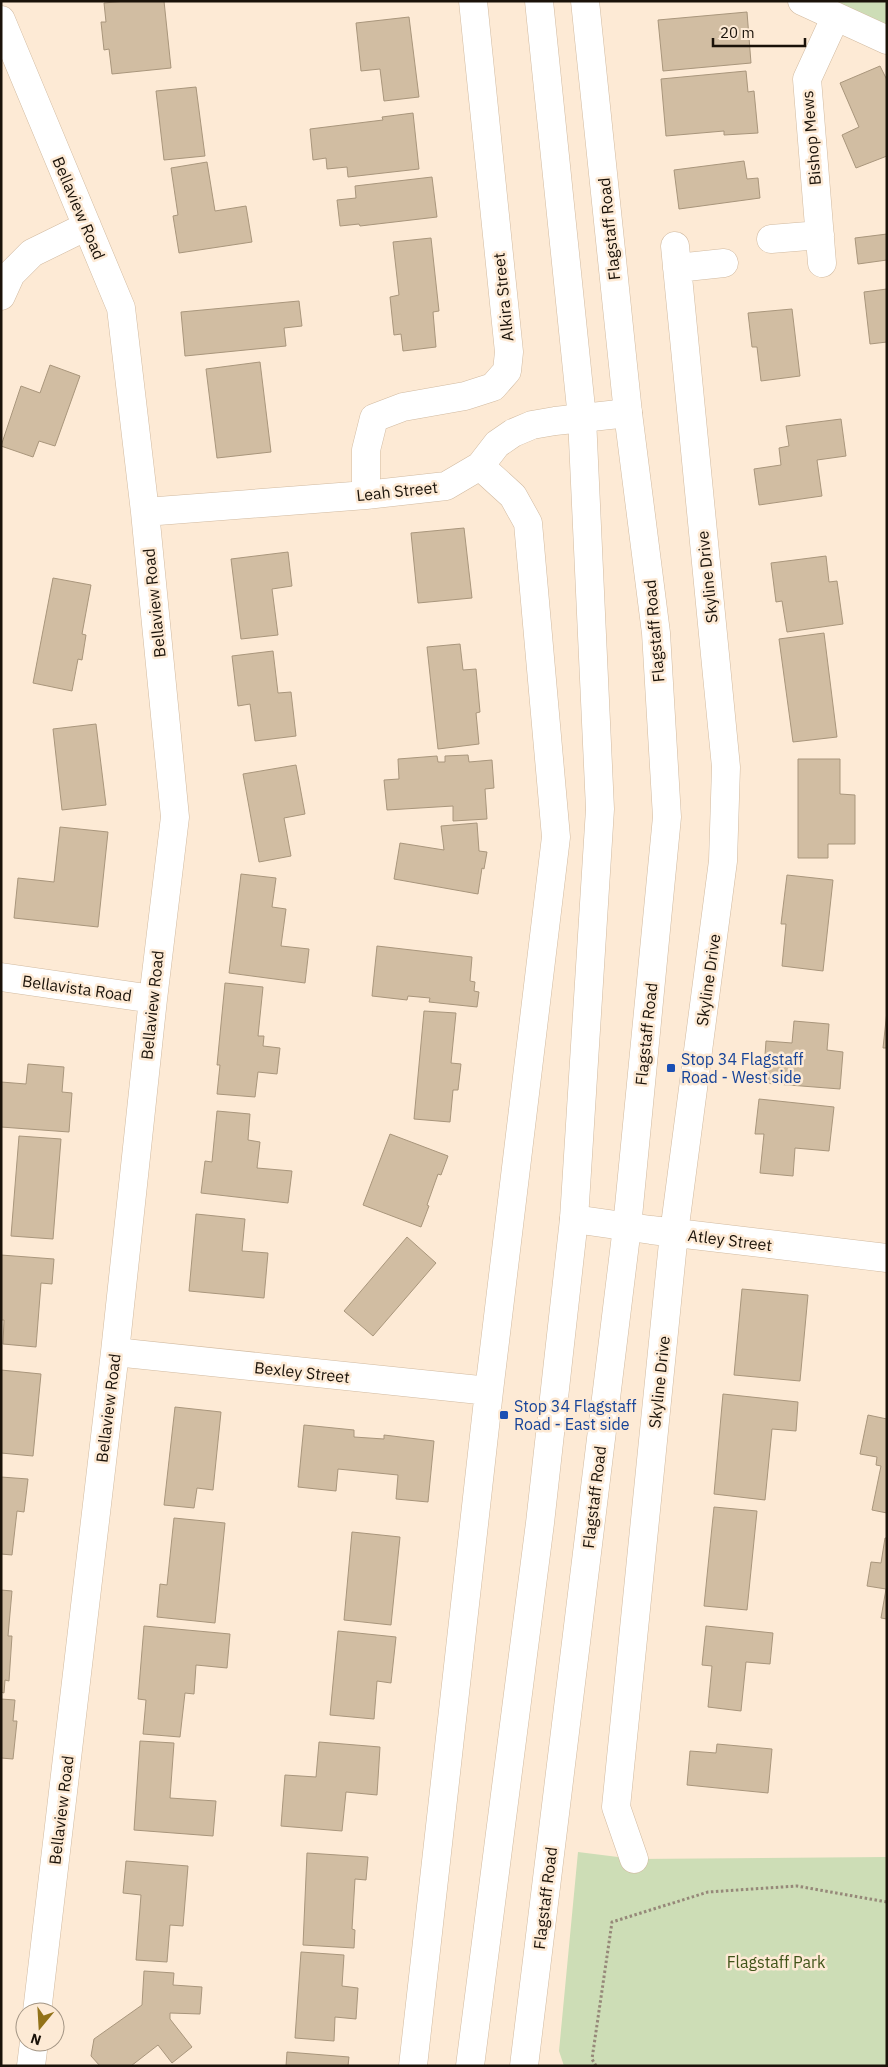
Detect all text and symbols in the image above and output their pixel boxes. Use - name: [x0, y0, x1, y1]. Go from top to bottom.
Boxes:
- scale bar: [713, 15, 806, 47]
- text: 20 m: [720, 23, 755, 42]
- street label: Bishop Mews: [797, 90, 825, 186]
- street label: Bellaview Road: [48, 154, 110, 262]
- street label: Flagstaff Road: [594, 177, 624, 281]
- street label: Alkira Street: [488, 252, 518, 342]
- street label: Leah Street: [355, 477, 439, 505]
- street label: Skyline Drive: [692, 530, 722, 624]
- street label: Bellaview Road: [138, 547, 170, 659]
- street label: Flagstaff Road: [640, 579, 668, 683]
- street label: Skyline Drive: [692, 932, 724, 1027]
- street label: Bellaview Road: [136, 949, 168, 1061]
- street label: Bellavista Road: [21, 970, 133, 1006]
- street label: Flagstaff Road: [631, 982, 661, 1086]
- place label: Stop 34 Flagstaff Road - West side: [681, 1049, 803, 1087]
- marker: Stop 34 Flagstaff Road - West side: [665, 1062, 677, 1074]
- street label: Atley Street: [687, 1225, 773, 1255]
- street label: Skyline Drive: [644, 1335, 674, 1429]
- street label: Bellaview Road: [91, 1352, 125, 1464]
- street label: Bexley Street: [253, 1357, 351, 1387]
- place label: Stop 34 Flagstaff Road - East side: [514, 1396, 636, 1434]
- marker: Stop 34 Flagstaff Road - East side: [498, 1409, 510, 1421]
- street label: Flagstaff Road: [578, 1445, 610, 1549]
- street label: Bellaview Road: [44, 1754, 78, 1866]
- street label: Flagstaff Road: [529, 1846, 561, 1950]
- park label: Flagstaff Park: [727, 1952, 826, 1972]
- north arrow: [15, 2002, 65, 2052]
- text: N: [28, 2029, 44, 2049]

